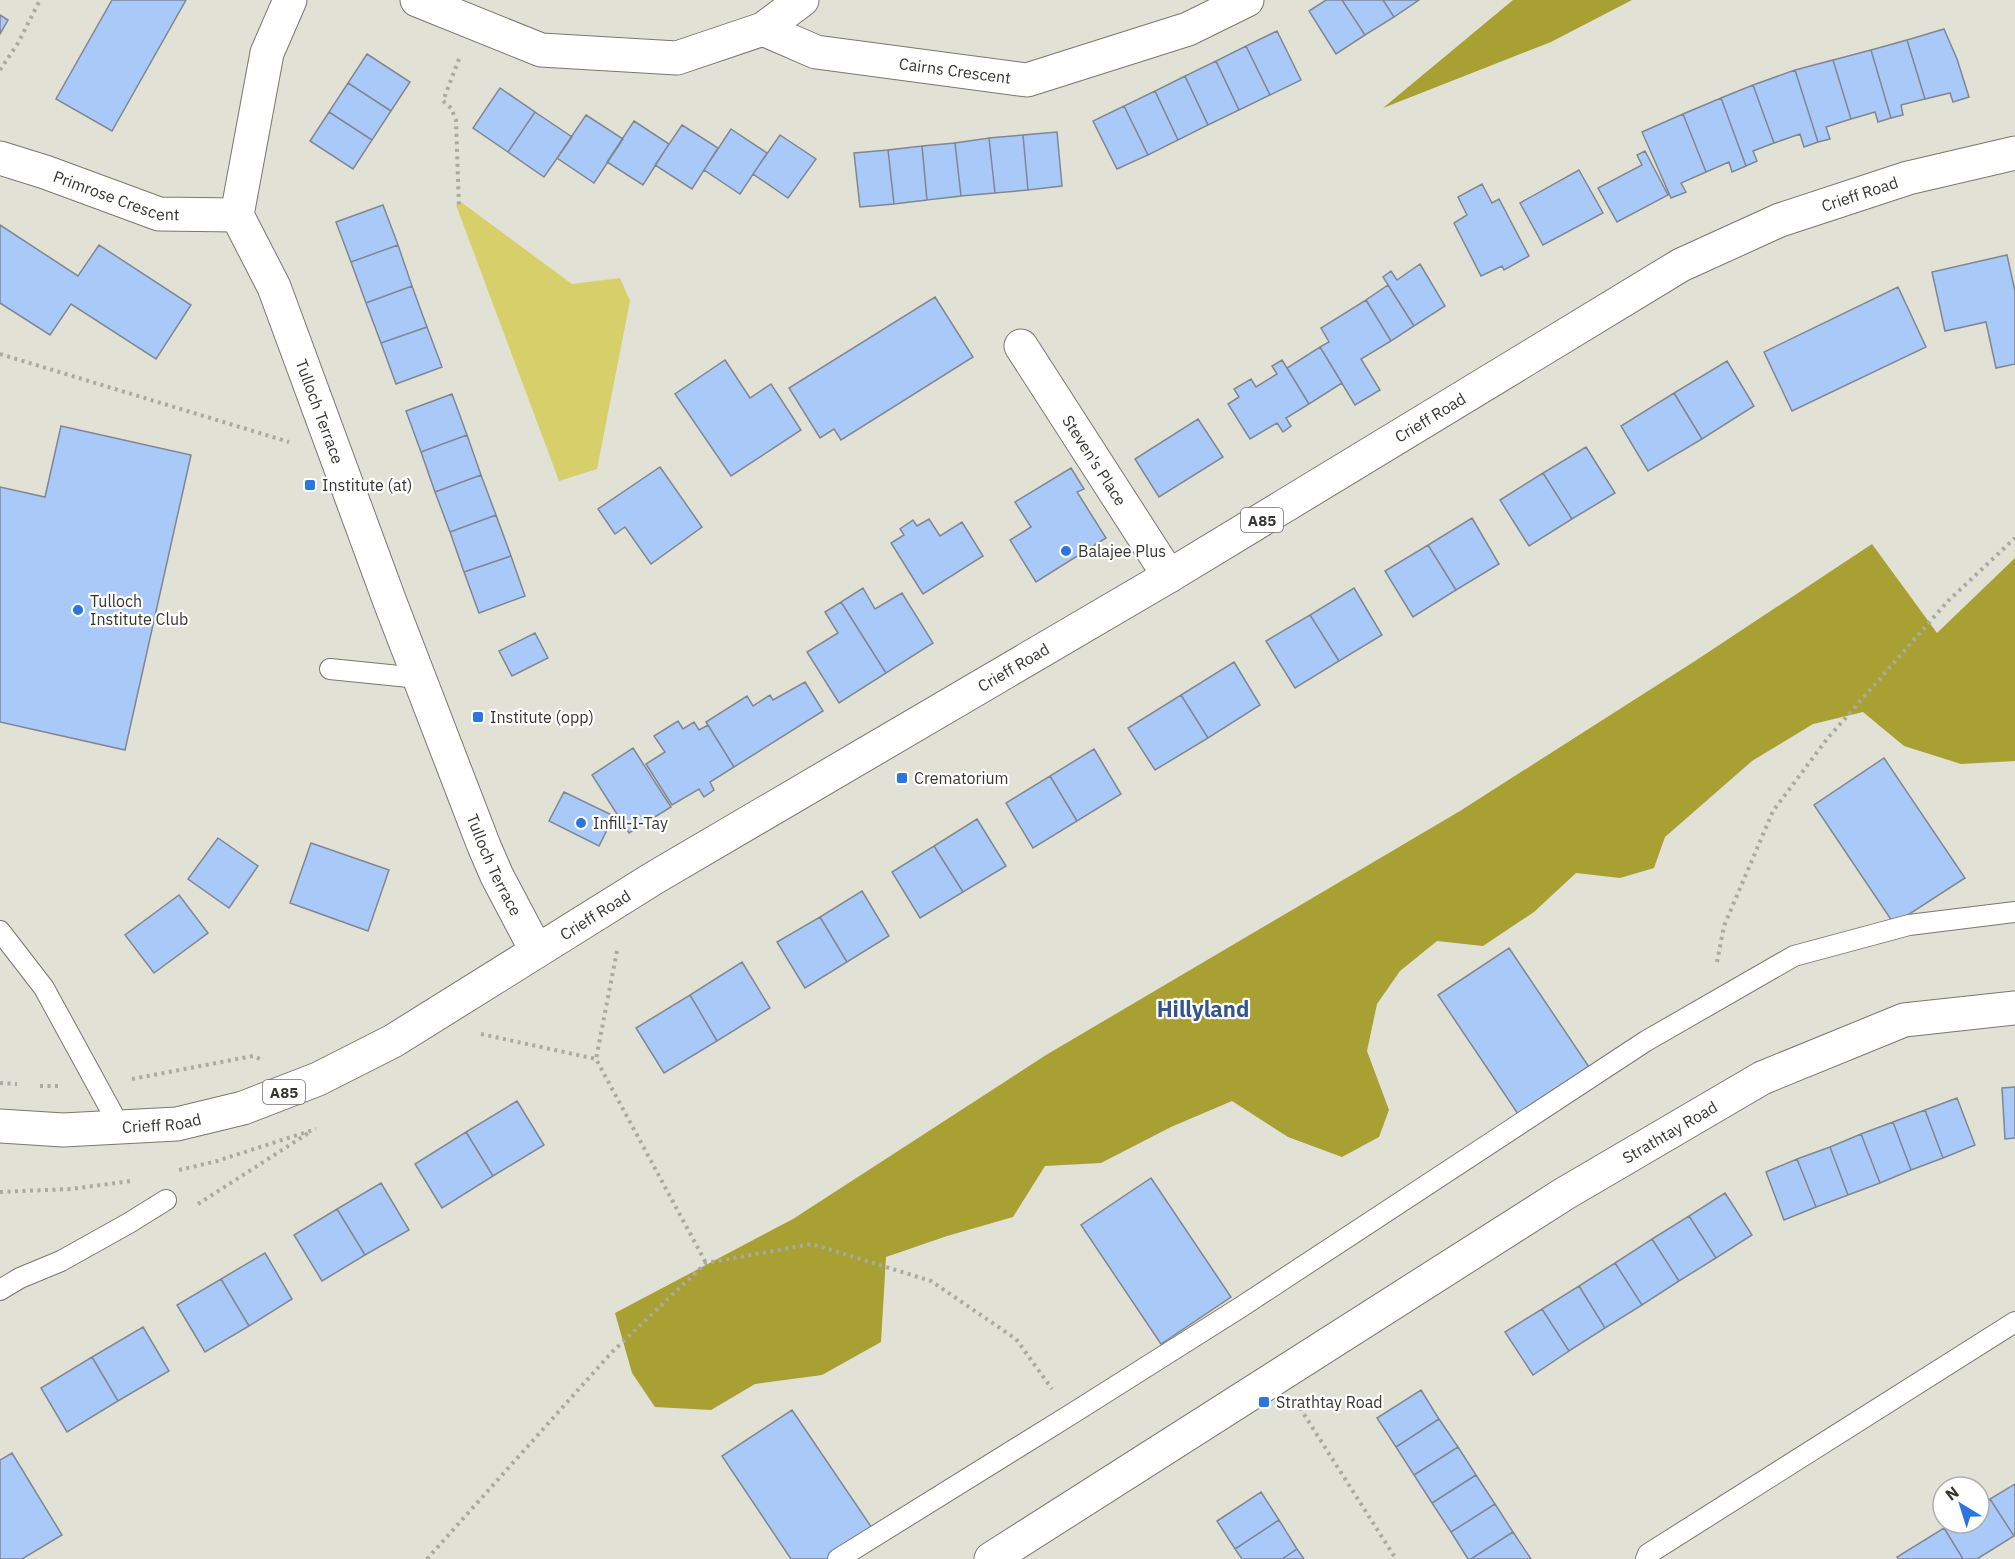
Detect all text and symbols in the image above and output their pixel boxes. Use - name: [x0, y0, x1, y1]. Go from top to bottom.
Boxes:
- street label: Cairns Crescent: [898, 53, 1012, 88]
- street label: Primrose Crescent: [51, 166, 180, 224]
- street label: Crieff Road: [1819, 172, 1901, 216]
- street label: Tulloch Terrace: [291, 356, 348, 467]
- street label: Crieff Road: [1391, 388, 1469, 447]
- street label: Steven's Place: [1058, 411, 1131, 510]
- place label: Institute (at): [322, 475, 412, 495]
- marker: Institute (at): [303, 478, 317, 492]
- road number: A85: [1241, 508, 1283, 532]
- place label: Balajee Plus: [1078, 541, 1166, 561]
- marker: Balajee Plus: [1059, 544, 1073, 558]
- place label: Tulloch Institute Club: [90, 591, 188, 629]
- marker: Tulloch Institute Club: [71, 603, 85, 617]
- street label: Crieff Road: [974, 639, 1053, 696]
- place label: Institute (opp): [490, 707, 594, 727]
- marker: Institute (opp): [471, 710, 485, 724]
- place label: Crematorium: [914, 768, 1008, 788]
- marker: Crematorium: [895, 771, 909, 785]
- street label: Tulloch Terrace: [463, 811, 526, 919]
- place label: Infill-I-Tay: [593, 813, 668, 833]
- marker: Infill-I-Tay: [574, 816, 588, 830]
- street label: Crieff Road: [556, 885, 634, 944]
- district label: Hillyland: [1157, 994, 1249, 1023]
- road number: A85: [263, 1080, 305, 1104]
- street label: Strathtay Road: [1619, 1096, 1721, 1168]
- street label: Crieff Road: [121, 1109, 203, 1137]
- place label: Strathtay Road: [1276, 1392, 1383, 1412]
- marker: Strathtay Road: [1257, 1395, 1271, 1409]
- north arrow: [1931, 1475, 1991, 1535]
- text: N: [1941, 1482, 1962, 1505]

